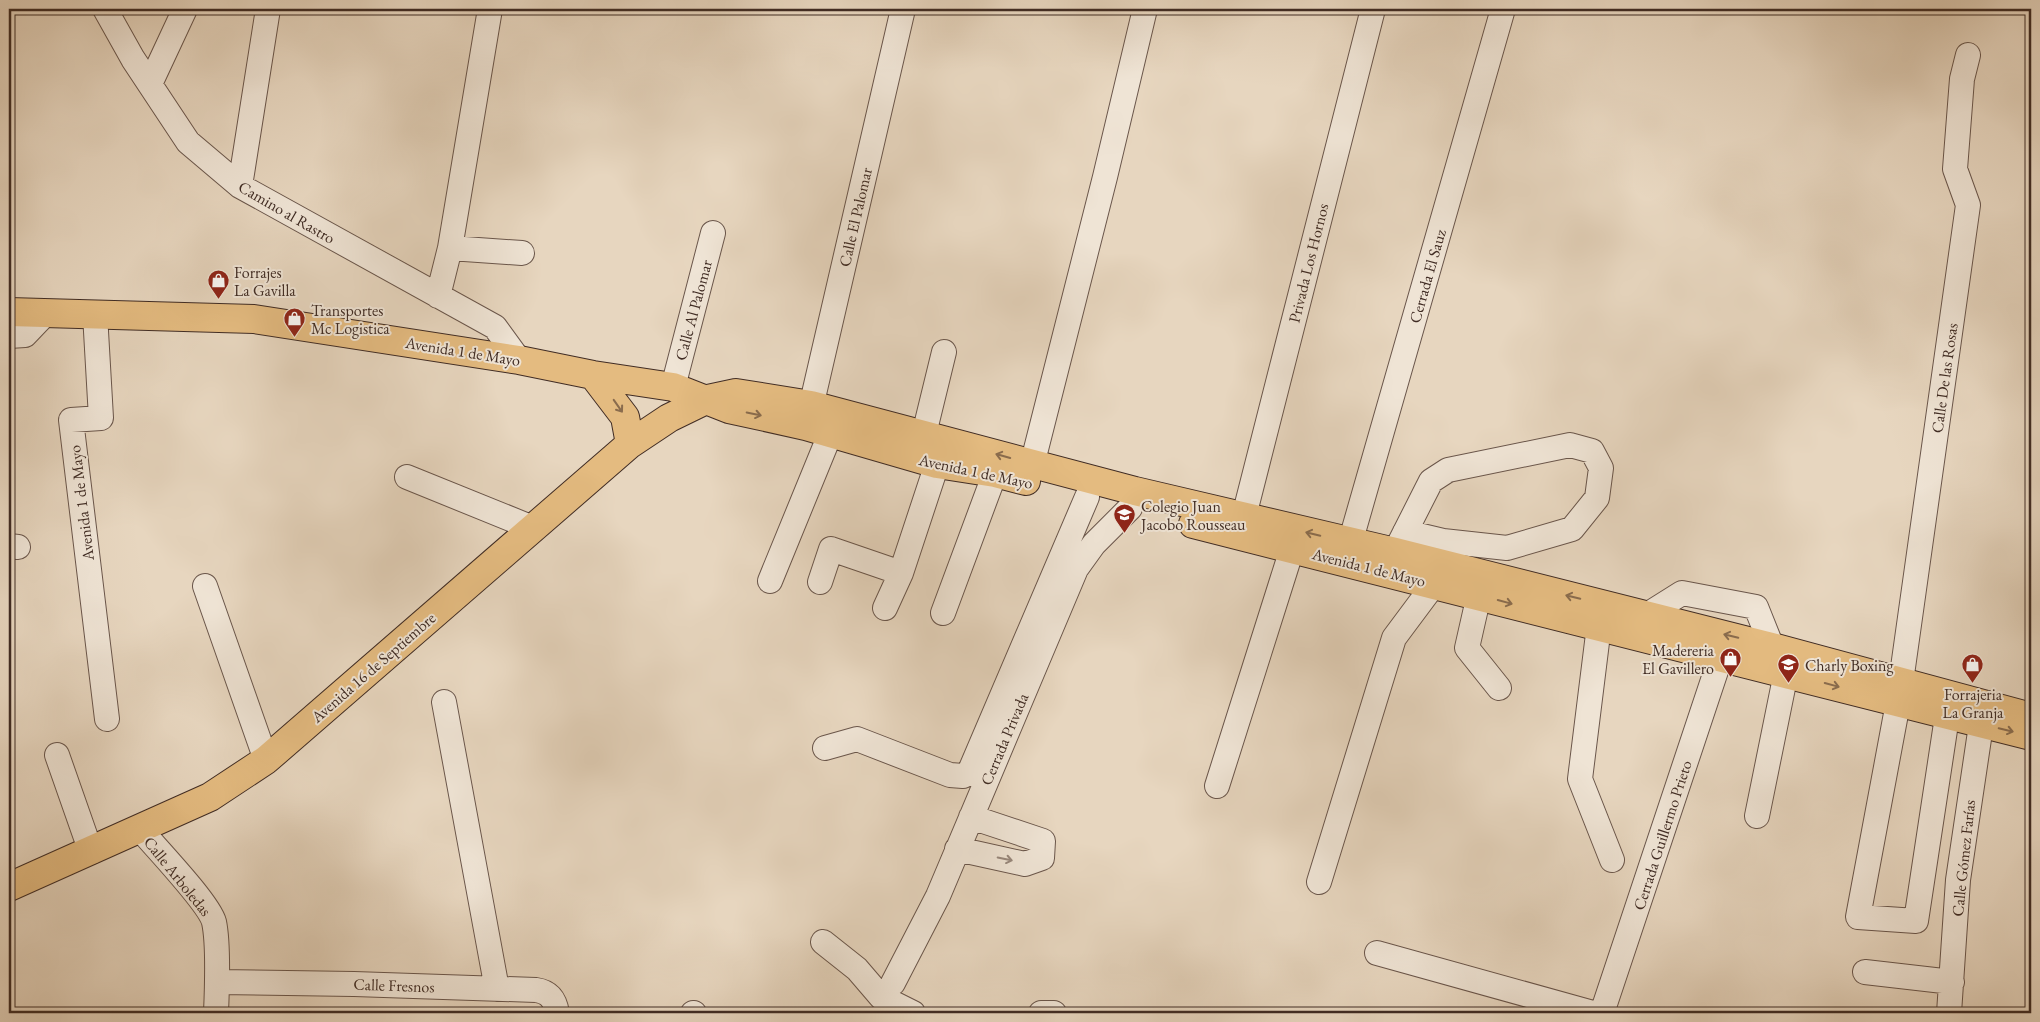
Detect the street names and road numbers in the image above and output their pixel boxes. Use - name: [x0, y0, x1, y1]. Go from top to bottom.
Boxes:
- street label: Calle El Palomar: [834, 165, 877, 269]
- street label: Camino al Rastro: [235, 176, 339, 249]
- street label: Privada Los Hornos: [1284, 201, 1333, 325]
- street label: Cerrada El Sauz: [1404, 227, 1451, 326]
- street label: Calle Al Palomar: [670, 257, 717, 363]
- street label: Calle De las Rosas: [1926, 322, 1963, 434]
- street label: Avenida 1 de Mayo: [403, 332, 522, 371]
- street label: Avenida 1 de Mayo: [64, 444, 99, 563]
- street label: Avenida 1 de Mayo: [916, 449, 1035, 494]
- street label: Avenida 1 de Mayo: [1309, 543, 1428, 592]
- street label: Avenida 16 de Septiembre: [306, 607, 440, 728]
- street label: Cerrada Privada: [976, 689, 1034, 788]
- street label: Cerrada Guillermo Prieto: [1628, 757, 1697, 913]
- street label: Calle Gómez Farías: [1947, 799, 1980, 917]
- street label: Calle Arboledas: [139, 832, 216, 921]
- street label: Calle Fresnos: [353, 974, 435, 997]

